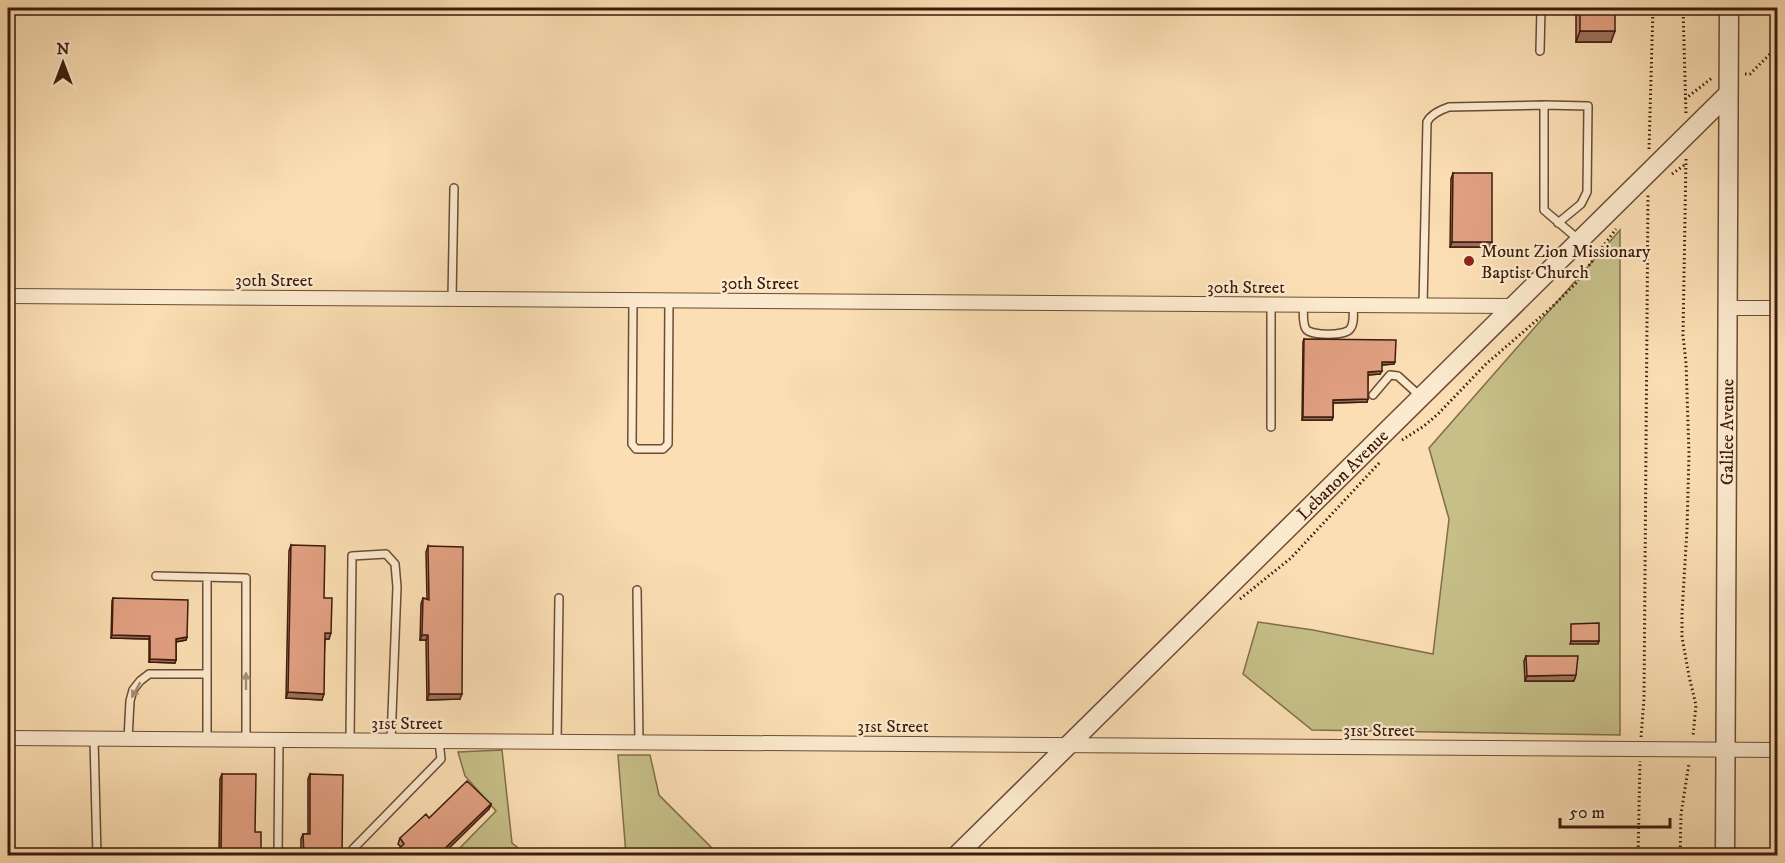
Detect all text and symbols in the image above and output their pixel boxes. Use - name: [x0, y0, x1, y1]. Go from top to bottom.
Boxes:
- north arrow: [33, 33, 93, 93]
- text: N: [56, 39, 70, 59]
- place label: Mount Zion Missionary Baptist Church: [1481, 241, 1651, 284]
- marker: Mount Zion Missionary Baptist Church: [1462, 254, 1476, 268]
- street label: 30th Street: [235, 270, 313, 292]
- street label: 30th Street: [721, 273, 799, 295]
- street label: 30th Street: [1207, 277, 1285, 299]
- street label: Galilee Avenue: [1717, 379, 1739, 485]
- street label: Lebanon Avenue: [1293, 425, 1394, 525]
- one-way arrow: [241, 671, 251, 690]
- one-way arrow: [131, 682, 141, 699]
- street label: 31st Street: [371, 713, 443, 735]
- street label: 31st Street: [857, 716, 929, 738]
- street label: 31st Street: [1343, 720, 1415, 742]
- scale bar: [1560, 791, 1670, 829]
- text: 50 m: [1569, 802, 1605, 824]

